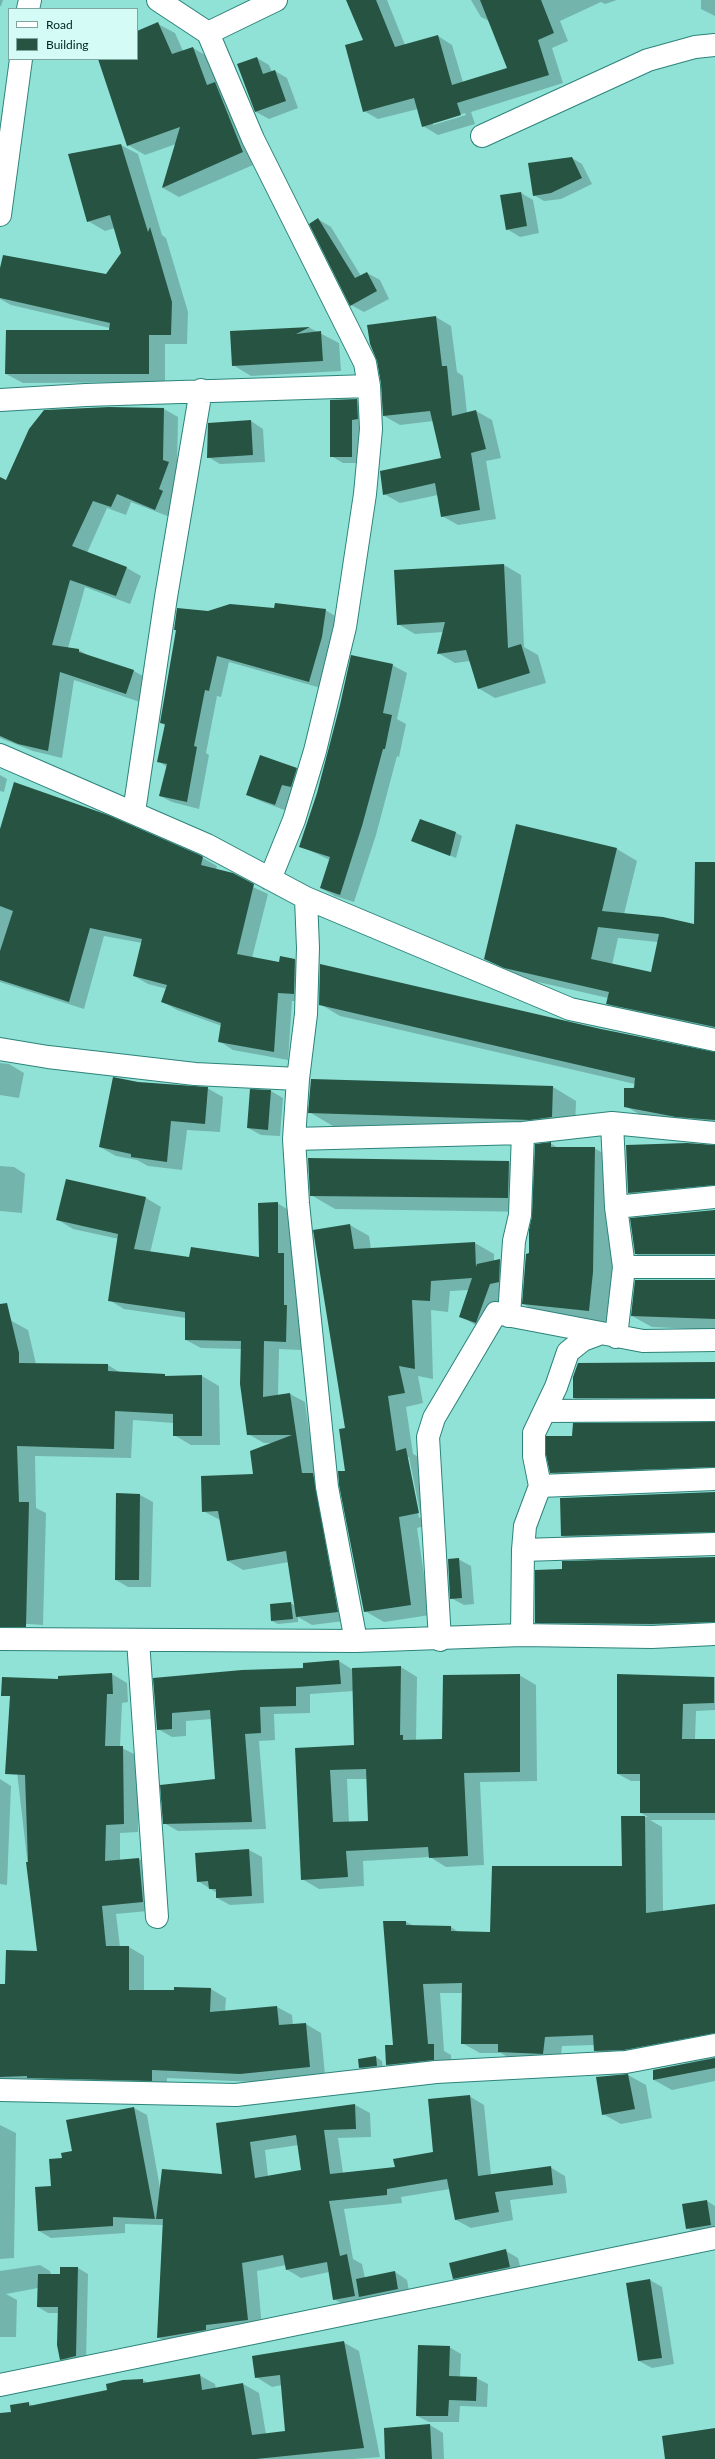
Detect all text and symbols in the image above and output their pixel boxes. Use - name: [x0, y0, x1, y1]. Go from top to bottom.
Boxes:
- legend: [8, 8, 138, 60]
- text: Road: [46, 17, 73, 32]
- text: Building: [46, 37, 89, 52]

